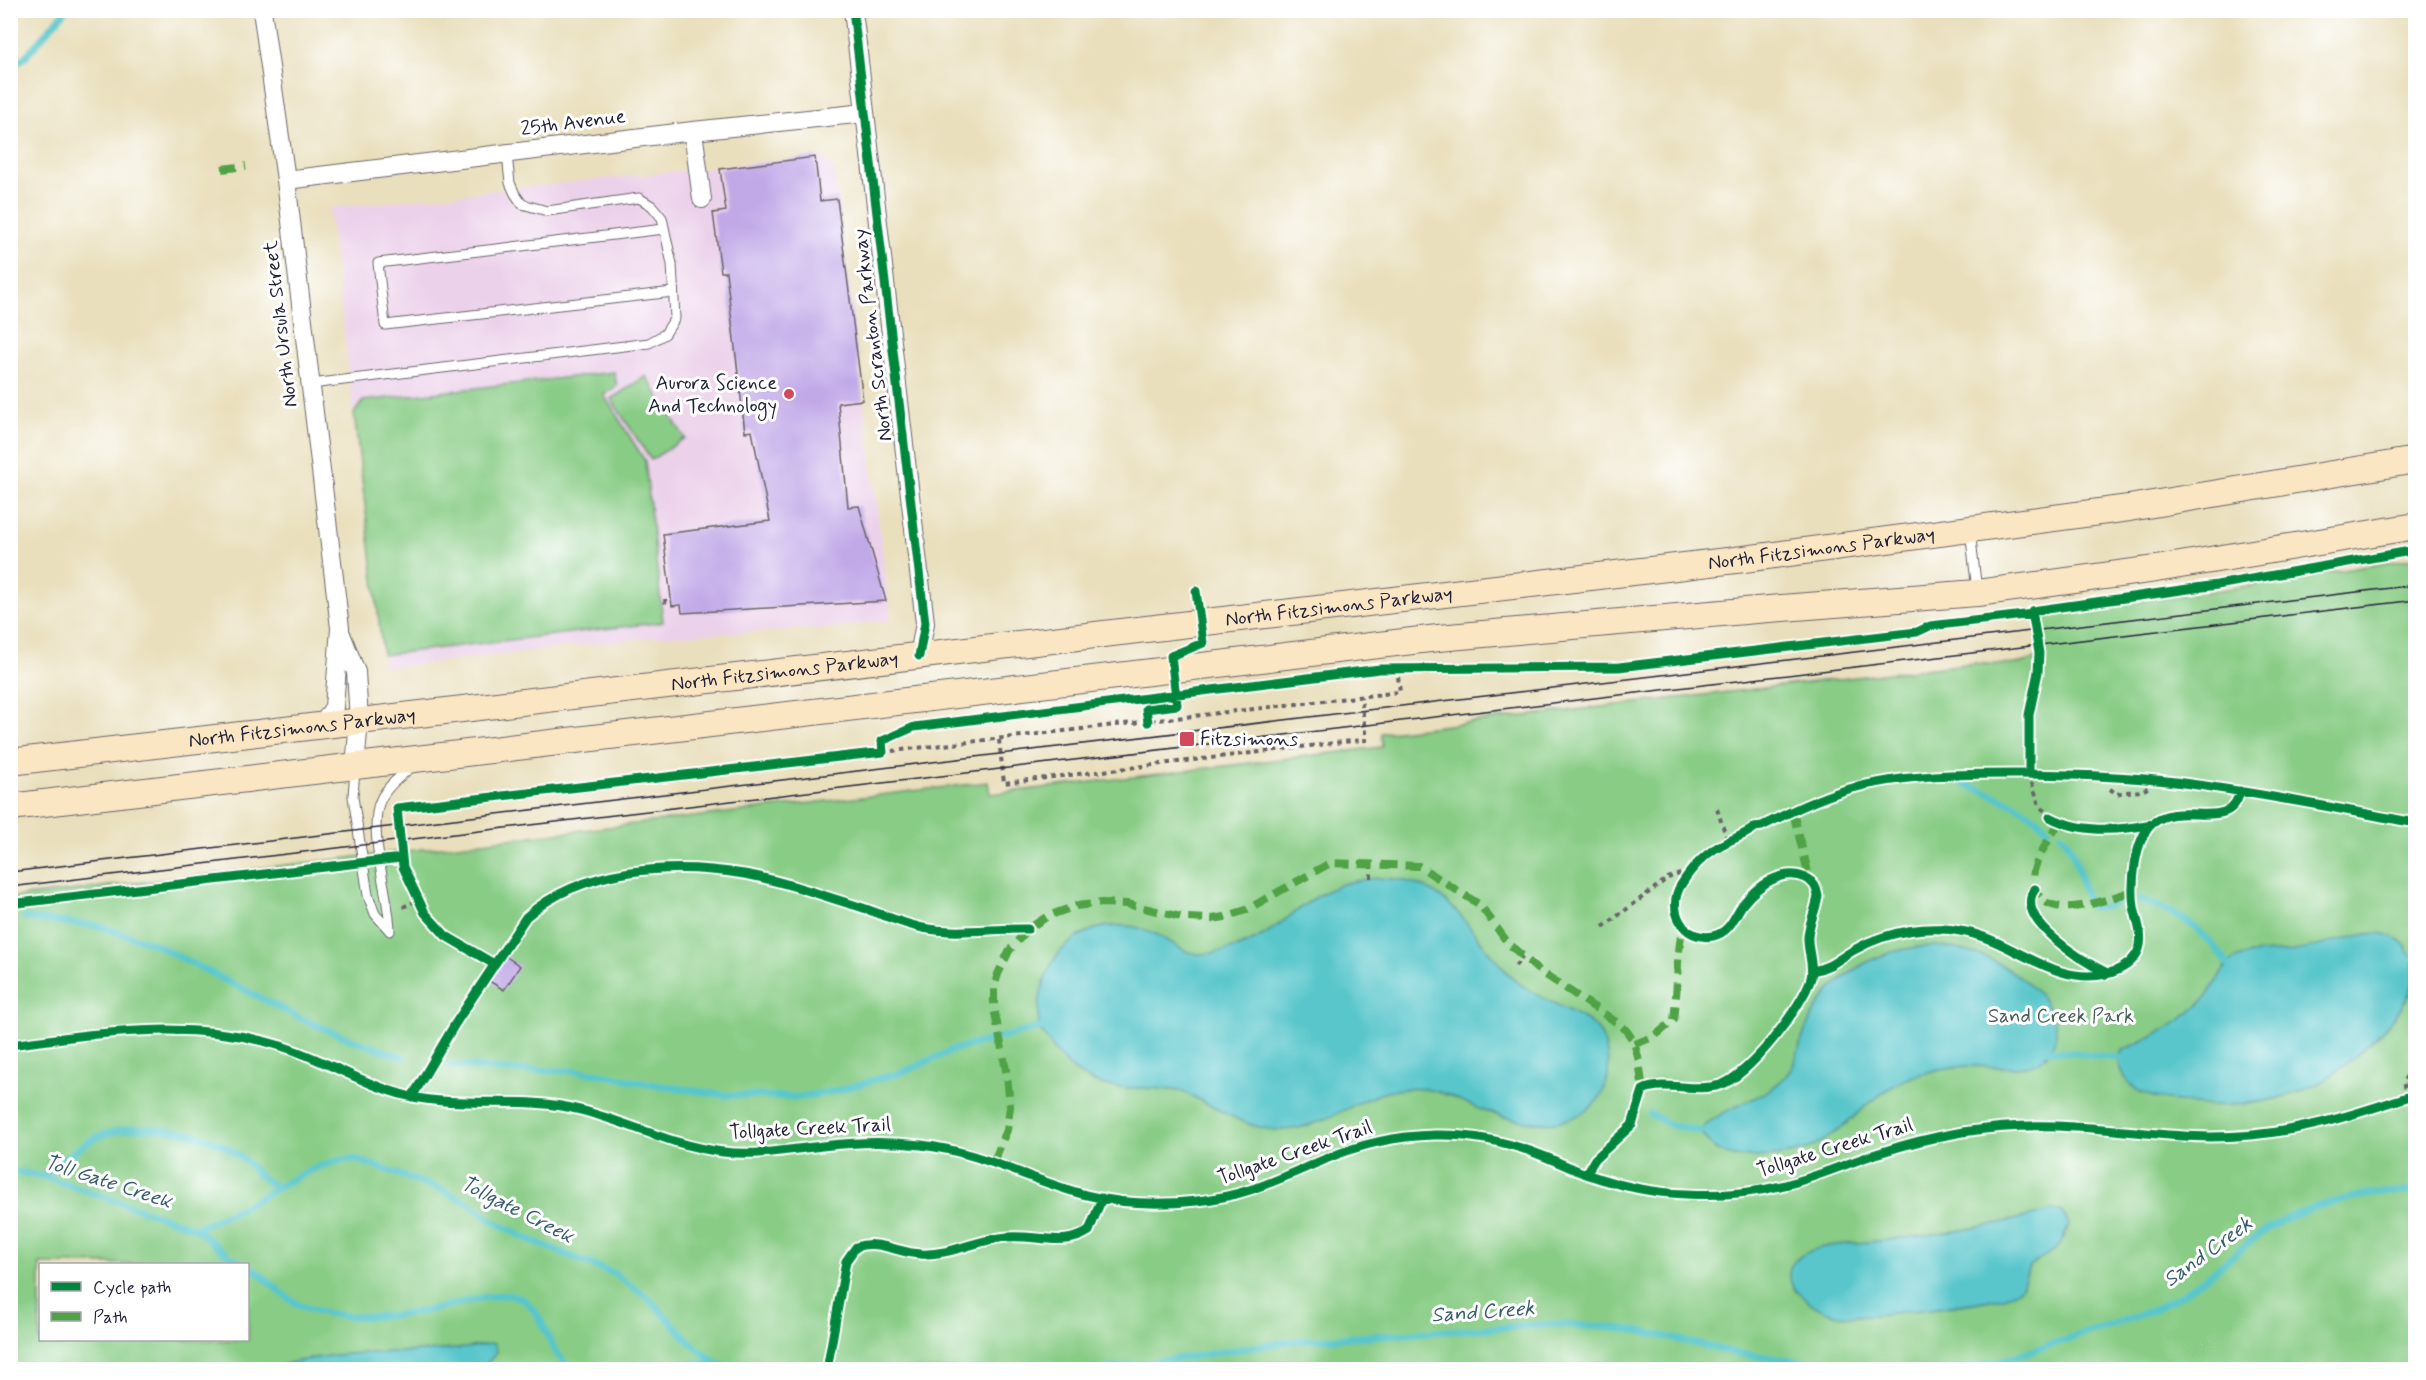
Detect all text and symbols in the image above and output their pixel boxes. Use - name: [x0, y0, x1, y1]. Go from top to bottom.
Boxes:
- street label: 25th Avenue: [519, 103, 627, 143]
- street label: North Scranton Parkway: [847, 227, 899, 443]
- street label: North Ursula Street: [257, 239, 305, 409]
- place label: Aurora Science And Technology: [648, 370, 777, 421]
- marker: Aurora Science And Technology: [782, 387, 796, 401]
- street label: North Fitzsimons Parkway: [1707, 520, 1937, 577]
- street label: North Fitzsimons Parkway: [1224, 580, 1454, 633]
- street label: North Fitzsimons Parkway: [670, 645, 900, 698]
- street label: North Fitzsimons Parkway: [187, 701, 417, 755]
- place label: Fitzsimons: [1200, 726, 1298, 753]
- marker: Fitzsimons: [1178, 730, 1196, 748]
- park label: Sand Creek Park: [1988, 1003, 2134, 1030]
- street label: Tollgate Creek Trail: [729, 1111, 892, 1147]
- street label: Tollgate Creek Trail: [1754, 1111, 1916, 1185]
- street label: Tollgate Creek Trail: [1214, 1114, 1376, 1192]
- water label: Toll Gate Creek: [40, 1148, 177, 1216]
- water label: Tollgate Creek: [456, 1170, 579, 1251]
- water label: Sand Creek: [2158, 1210, 2258, 1294]
- legend: [39, 1263, 249, 1341]
- text: Cycle path: [93, 1276, 171, 1300]
- water label: Sand Creek: [1430, 1294, 1536, 1330]
- text: Path: [93, 1306, 128, 1330]

